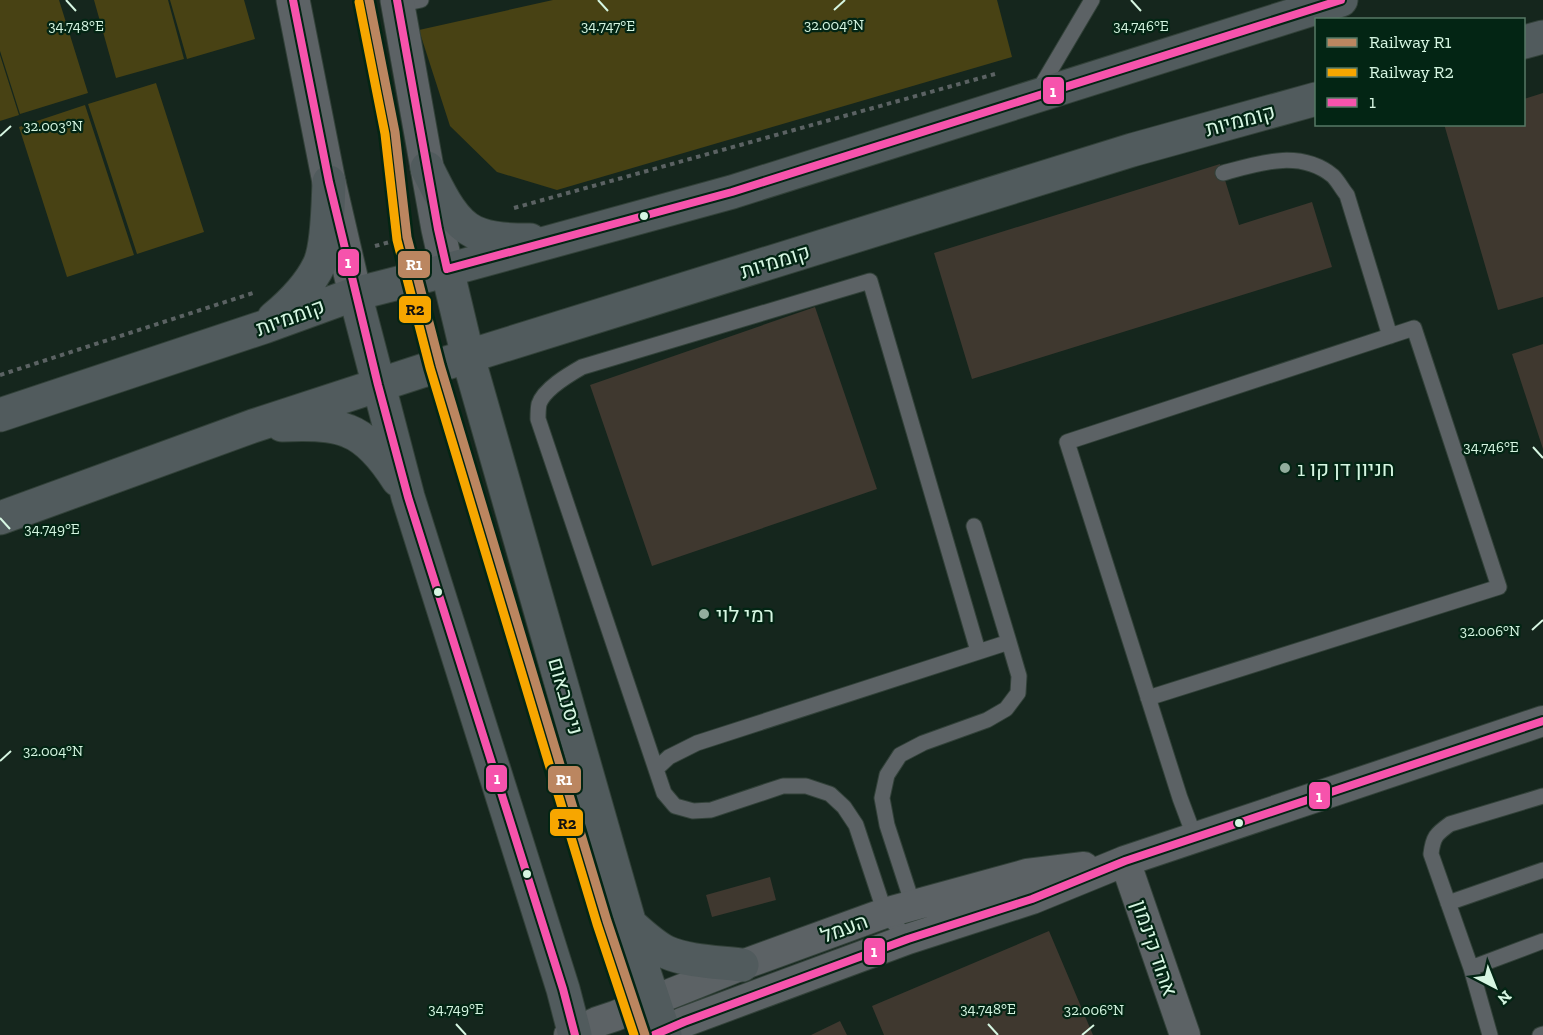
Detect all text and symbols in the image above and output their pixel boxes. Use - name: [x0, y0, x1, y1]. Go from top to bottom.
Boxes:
- text: 32.004°N: [804, 16, 864, 34]
- text: 34.748°E: [48, 17, 104, 35]
- text: 34.747°E: [581, 17, 635, 35]
- text: 34.746°E: [1113, 17, 1169, 35]
- legend: [1315, 18, 1525, 126]
- text: Railway R1: [1369, 31, 1451, 53]
- text: Railway R2: [1369, 61, 1454, 83]
- line badge: 1: [1042, 76, 1065, 105]
- text: 1: [1050, 82, 1057, 101]
- text: 1: [1369, 91, 1376, 113]
- street label: קוממיות: [1202, 99, 1278, 141]
- text: 32.003°N: [23, 117, 83, 135]
- unlabelled marker: [638, 210, 650, 222]
- street label: קוממיות: [737, 239, 813, 283]
- line badge: 1: [337, 248, 360, 277]
- line badge: R1: [397, 250, 431, 279]
- text: 1: [345, 253, 352, 272]
- text: R1: [406, 255, 423, 274]
- street label: קוממיות: [252, 293, 328, 341]
- line badge: R2: [398, 295, 432, 324]
- text: R2: [406, 300, 425, 319]
- text: 34.746°E: [1463, 438, 1519, 456]
- place label: חניון דן קו 1: [1297, 456, 1395, 481]
- marker: חניון דן קו 1: [1278, 461, 1292, 475]
- text: 34.749°E: [24, 520, 80, 538]
- unlabelled marker: [432, 586, 444, 598]
- place label: רמי לוי: [716, 602, 774, 627]
- marker: רמי לוי: [697, 607, 711, 621]
- text: 32.006°N: [1460, 622, 1520, 640]
- street label: ניסנבאום: [543, 655, 589, 737]
- text: 32.004°N: [23, 742, 83, 760]
- line badge: 1: [485, 764, 508, 793]
- line badge: R1: [547, 765, 582, 794]
- text: 1: [494, 769, 501, 788]
- text: R1: [556, 770, 573, 789]
- line badge: 1: [1308, 781, 1331, 810]
- text: 1: [1316, 787, 1323, 806]
- line badge: R2: [549, 808, 584, 837]
- text: R2: [558, 814, 577, 833]
- unlabelled marker: [1233, 817, 1245, 829]
- unlabelled marker: [521, 868, 533, 880]
- street label: אהוד קינמון: [1127, 897, 1183, 999]
- street label: העמל: [817, 908, 871, 948]
- line badge: 1: [863, 937, 886, 966]
- text: 1: [871, 942, 878, 961]
- north arrow: [1465, 957, 1525, 1017]
- text: N: [1494, 987, 1516, 1009]
- text: 34.749°E: [428, 1000, 484, 1018]
- text: 34.748°E: [960, 1000, 1016, 1018]
- text: 32.006°N: [1064, 1001, 1124, 1019]

